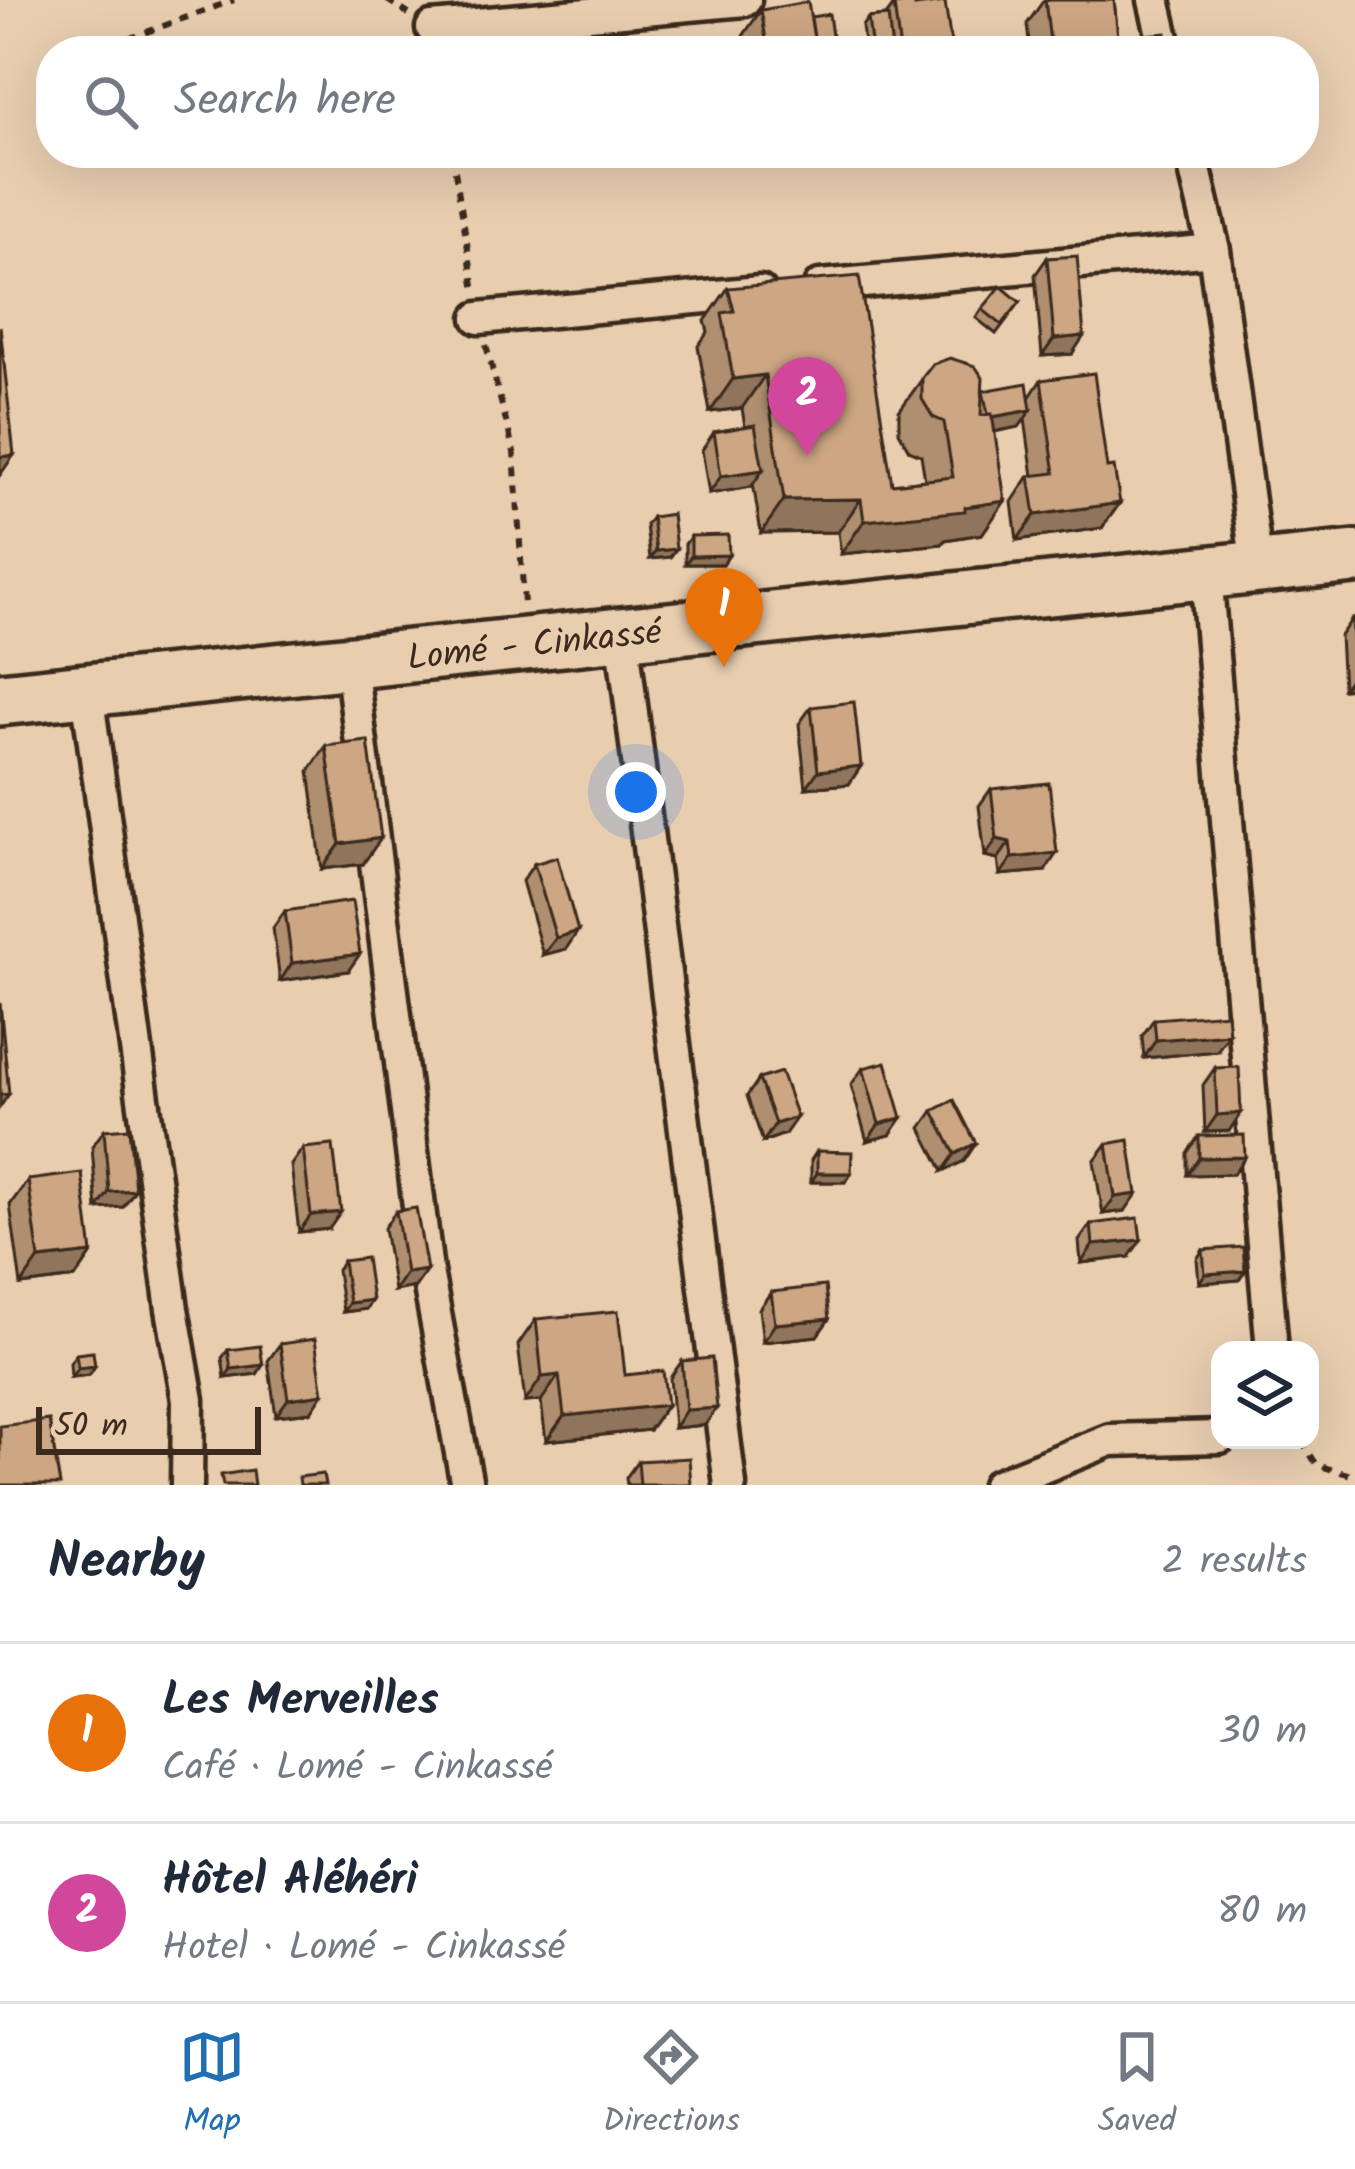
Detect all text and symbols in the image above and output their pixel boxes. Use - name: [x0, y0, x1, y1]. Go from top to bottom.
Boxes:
- search box: [36, 36, 1319, 168]
- text: Search here: [174, 66, 396, 138]
- icon: search: [78, 69, 144, 135]
- pin: 2: [768, 357, 846, 456]
- pin: 1: [685, 568, 763, 667]
- street label: Lomé - Cinkassé: [404, 605, 666, 688]
- your location: [606, 762, 666, 822]
- map controls: [1211, 1341, 1319, 1449]
- button: layers: [1211, 1341, 1319, 1449]
- scale bar: [36, 1401, 261, 1454]
- text: 50 m: [54, 1401, 128, 1454]
- text: Nearby: [48, 1523, 205, 1604]
- text: 2 results: [1162, 1532, 1307, 1594]
- text: Les Merveilles: [162, 1666, 439, 1738]
- text: 1: [81, 1702, 93, 1764]
- text: 30 m: [1219, 1702, 1307, 1764]
- text: Café · Lomé - Cinkassé: [162, 1738, 553, 1800]
- text: Hôtel Aléhéri: [162, 1846, 418, 1918]
- text: 2: [76, 1882, 98, 1944]
- text: 80 m: [1217, 1882, 1307, 1944]
- text: Hotel · Lomé - Cinkassé: [162, 1918, 565, 1980]
- tab: Map: [179, 2024, 245, 2149]
- tab: Directions: [603, 2024, 740, 2149]
- tab: Saved: [1098, 2024, 1176, 2149]

